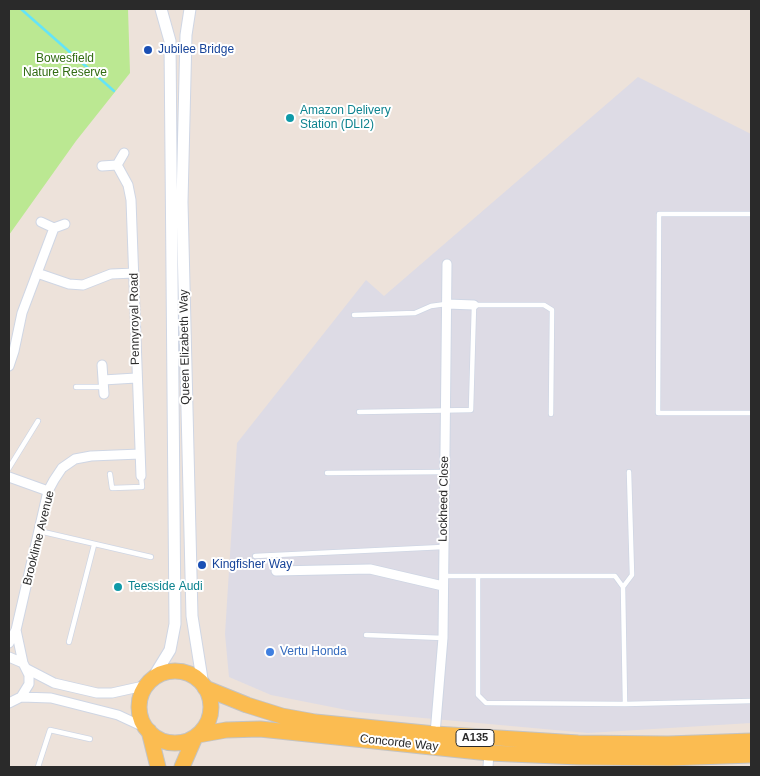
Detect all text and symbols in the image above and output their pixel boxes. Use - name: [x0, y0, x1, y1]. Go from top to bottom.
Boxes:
- place label: Jubilee Bridge: [158, 43, 234, 57]
- marker: Jubilee Bridge: [142, 44, 154, 56]
- park label: Bowesfield Nature Reserve: [23, 52, 107, 80]
- place label: Amazon Delivery Station (DLI2): [300, 104, 391, 132]
- marker: Amazon Delivery Station (DLI2): [284, 112, 296, 124]
- street label: Pennyroyal Road: [127, 273, 143, 365]
- street label: Queen Elizabeth Way: [177, 289, 193, 405]
- street label: Lockheed Close: [436, 456, 452, 542]
- street label: Brooklime Avenue: [20, 489, 58, 587]
- place label: Kingfisher Way: [212, 558, 292, 572]
- marker: Kingfisher Way: [196, 559, 208, 571]
- place label: Teesside Audi: [128, 580, 203, 594]
- marker: Teesside Audi: [112, 581, 124, 593]
- place label: Vertu Honda: [280, 645, 347, 659]
- marker: Vertu Honda: [264, 646, 276, 658]
- road number: A135: [456, 730, 494, 746]
- street label: Concorde Way: [359, 732, 439, 754]

